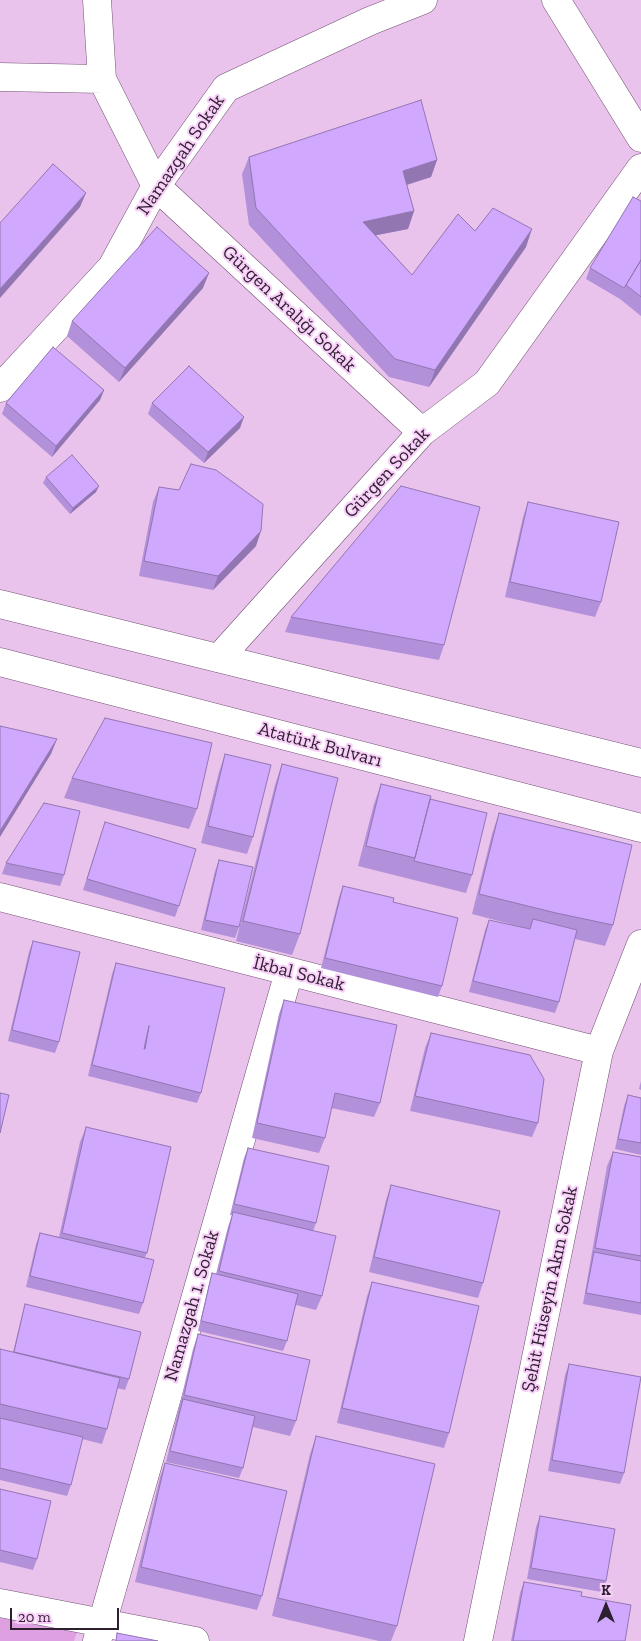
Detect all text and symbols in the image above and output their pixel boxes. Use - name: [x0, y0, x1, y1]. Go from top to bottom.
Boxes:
- street label: Namazgah Sokak: [132, 90, 230, 220]
- street label: Gürgen Aralığı Sokak: [217, 241, 361, 377]
- street label: Gürgen Sokak: [339, 423, 435, 523]
- street label: Atatürk Bulvarı: [256, 718, 384, 772]
- street label: İkbal Sokak: [251, 952, 347, 996]
- street label: Şehit Hüseyin Akın Sokak: [517, 1184, 583, 1394]
- street label: Namazgah 1. Sokak: [160, 1228, 224, 1384]
- north arrow: [581, 1581, 631, 1631]
- text: K: [601, 1582, 611, 1599]
- scale bar: [12, 1598, 121, 1630]
- text: 20 m: [18, 1608, 51, 1626]

